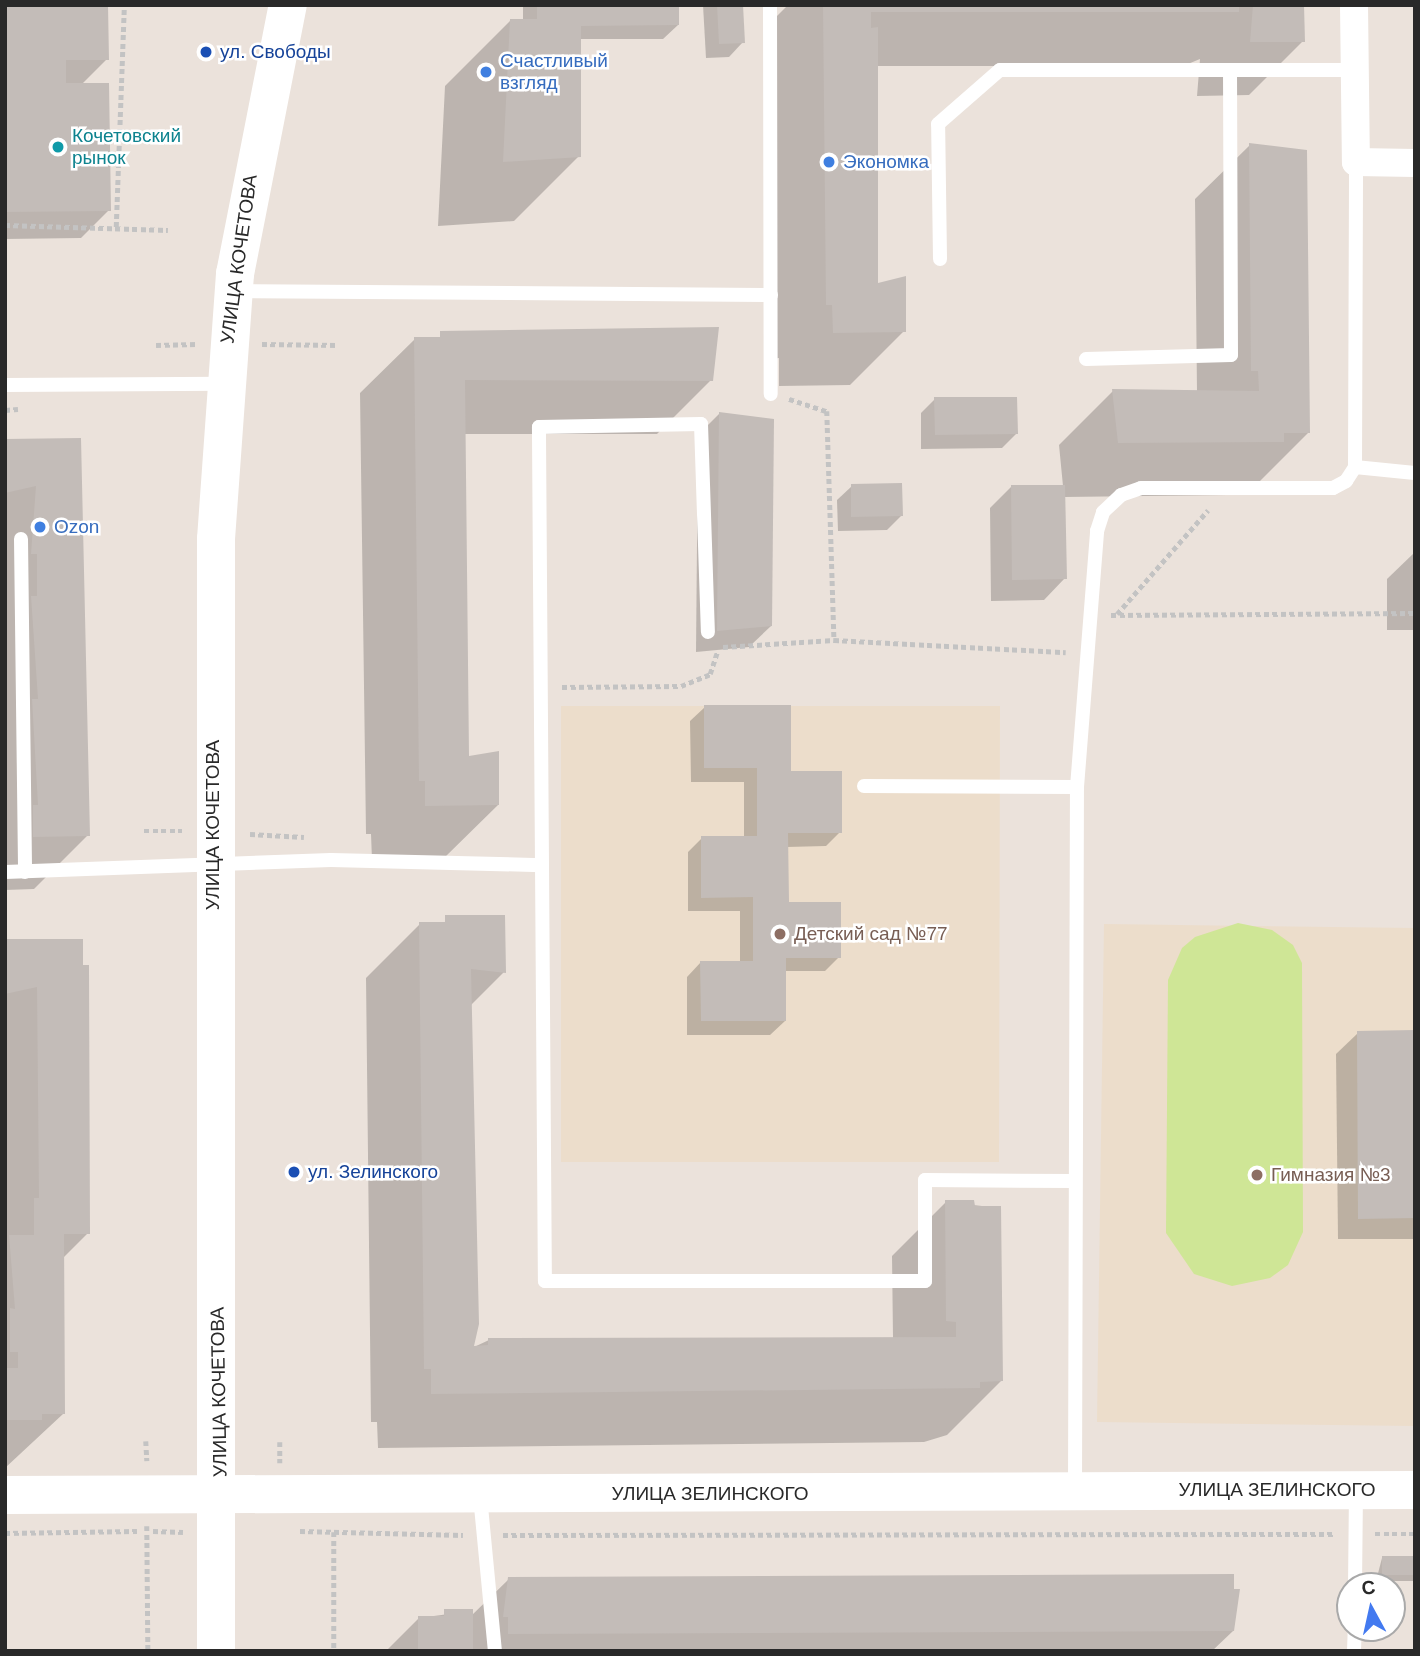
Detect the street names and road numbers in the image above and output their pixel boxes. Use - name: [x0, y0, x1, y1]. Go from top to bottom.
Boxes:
- street label: УЛИЦА КОЧЕТОВА: [216, 173, 262, 345]
- street label: УЛИЦА КОЧЕТОВА: [202, 740, 224, 910]
- street label: УЛИЦА КОЧЕТОВА: [206, 1307, 232, 1477]
- street label: УЛИЦА ЗЕЛИНСКОГО: [1179, 1479, 1375, 1501]
- street label: УЛИЦА ЗЕЛИНСКОГО: [612, 1483, 808, 1505]

